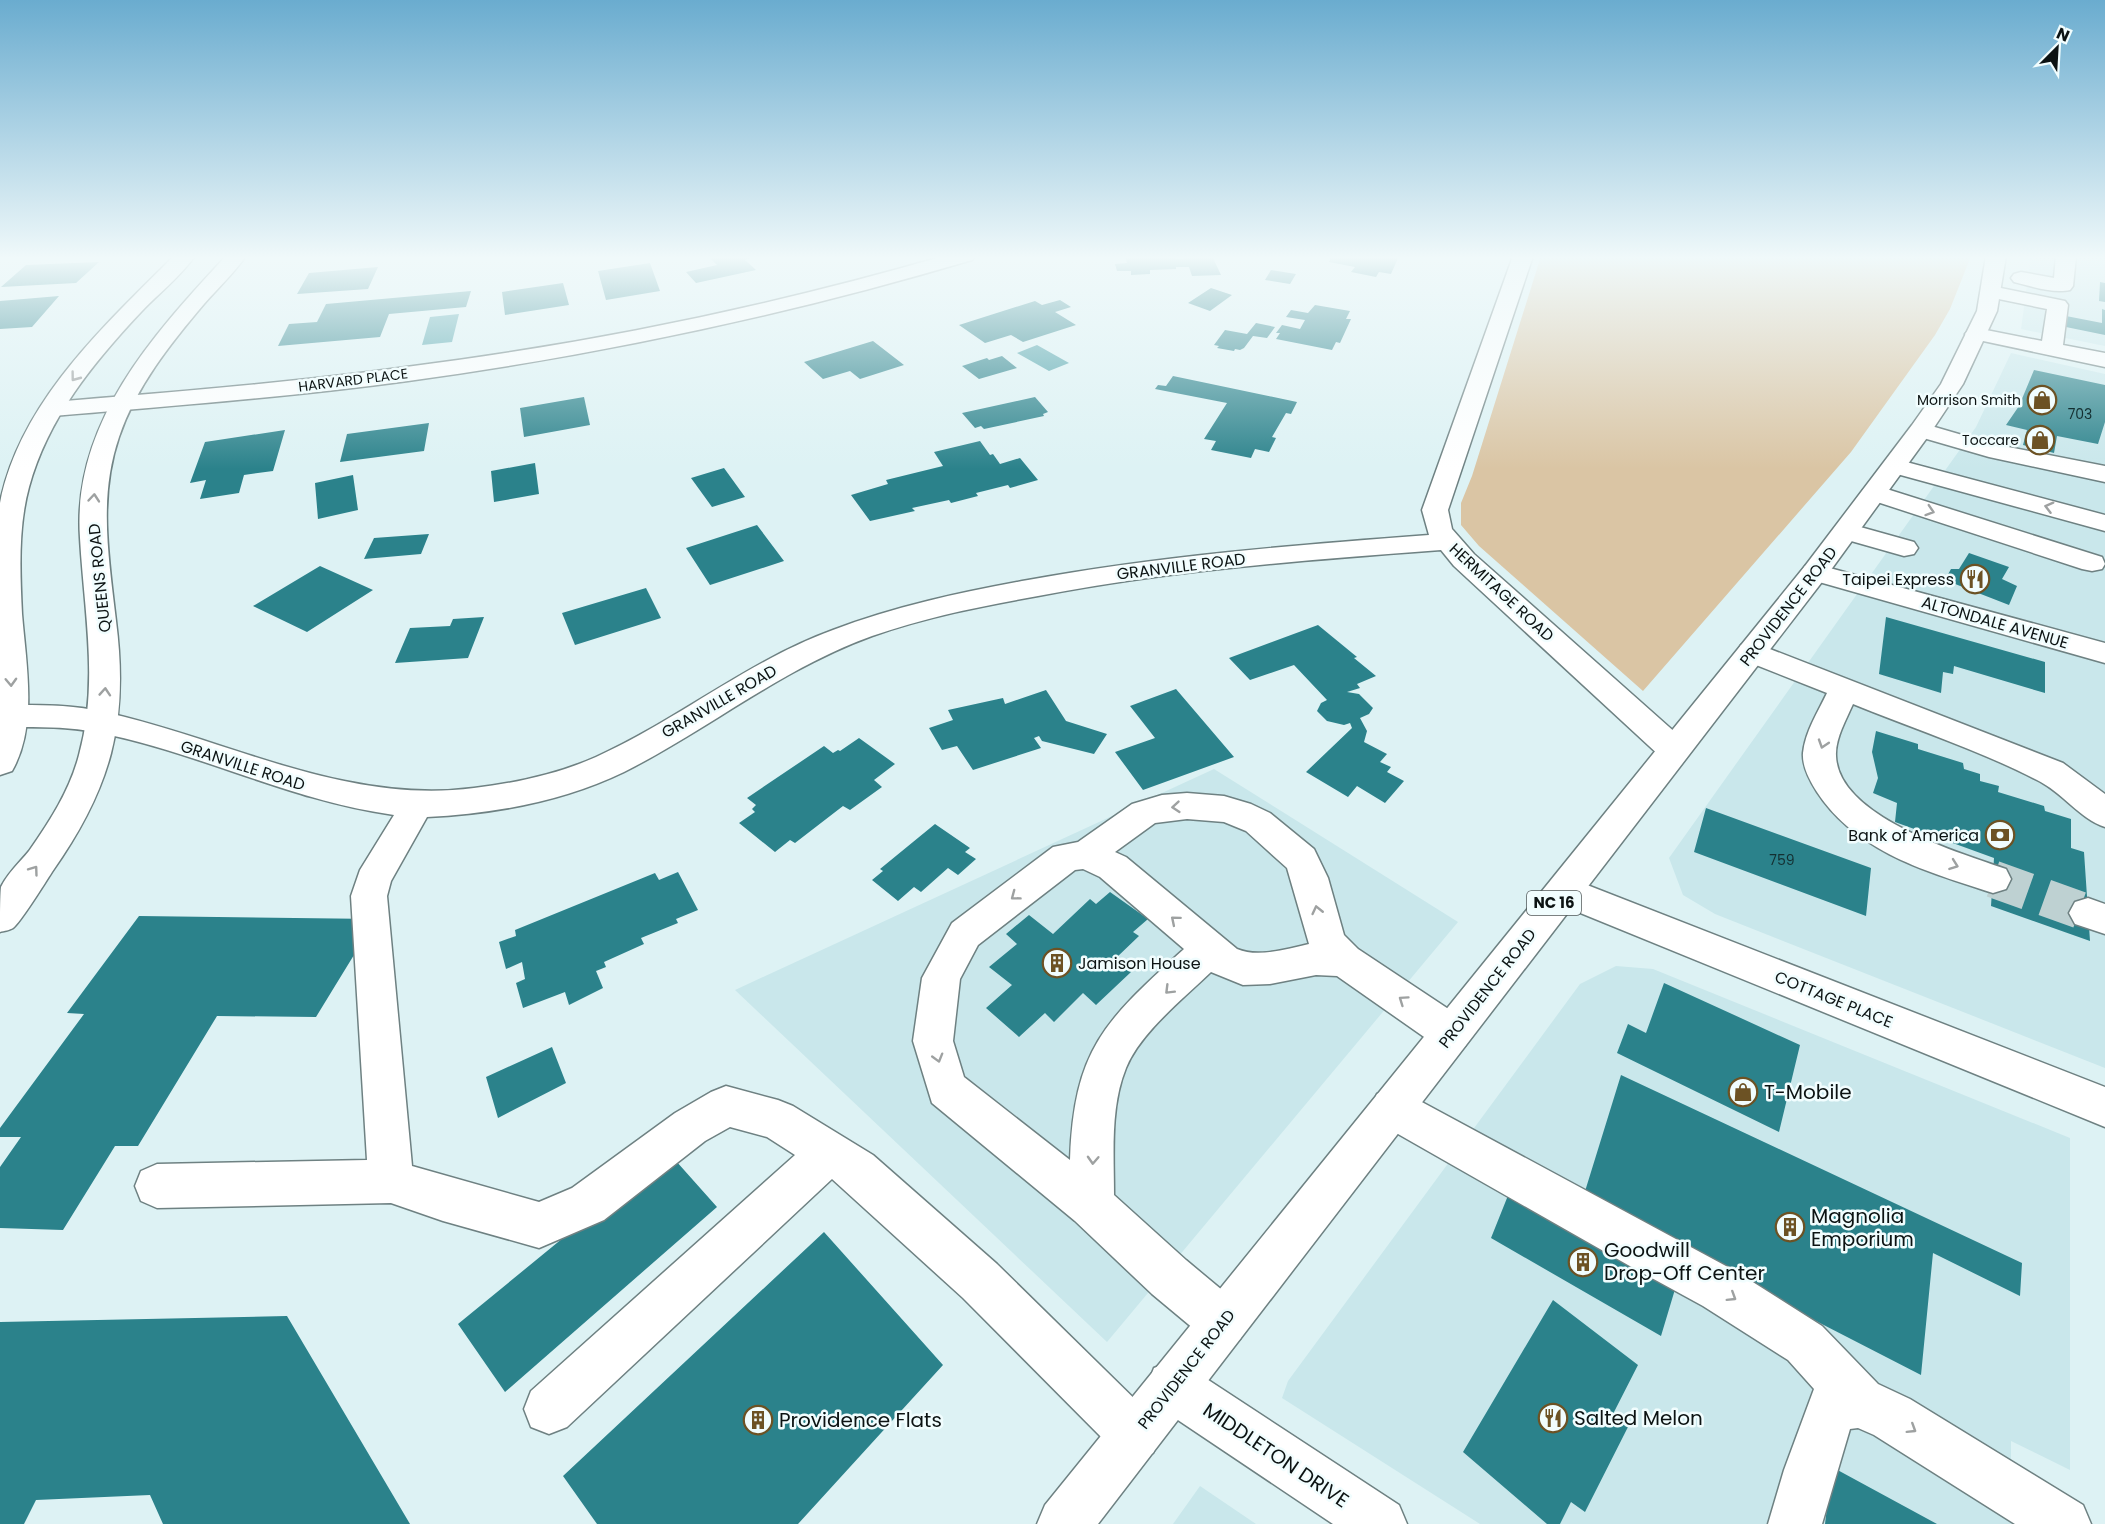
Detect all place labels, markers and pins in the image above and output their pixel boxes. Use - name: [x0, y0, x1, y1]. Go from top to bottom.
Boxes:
- shop icon: Morrison Smith: [2026, 384, 2058, 416]
- place label: Morrison Smith: [1917, 390, 2021, 410]
- shop icon: Toccare: [2024, 424, 2056, 456]
- place label: Toccare: [1962, 430, 2019, 450]
- restaurant icon: Taipei Express: [1959, 563, 1991, 595]
- place label: Taipei Express: [1842, 568, 1954, 591]
- bank icon: Bank of America: [1984, 819, 2016, 851]
- place label: Bank of America: [1848, 824, 1979, 847]
- building icon: Jamison House: [1041, 947, 1073, 979]
- place label: Jamison House: [1078, 952, 1201, 975]
- shop icon: T-Mobile: [1727, 1076, 1759, 1108]
- place label: T-Mobile: [1764, 1078, 1852, 1106]
- place label: Magnolia Emporium: [1811, 1202, 1914, 1253]
- building icon: Magnolia Emporium: [1774, 1211, 1806, 1243]
- place label: Goodwill Drop-Off Center: [1604, 1236, 1765, 1287]
- building icon: Goodwill Drop-Off Center: [1567, 1246, 1599, 1278]
- restaurant icon: Salted Melon: [1537, 1402, 1569, 1434]
- building icon: Providence Flats: [742, 1404, 774, 1436]
- place label: Salted Melon: [1574, 1404, 1703, 1432]
- place label: Providence Flats: [779, 1406, 942, 1434]

